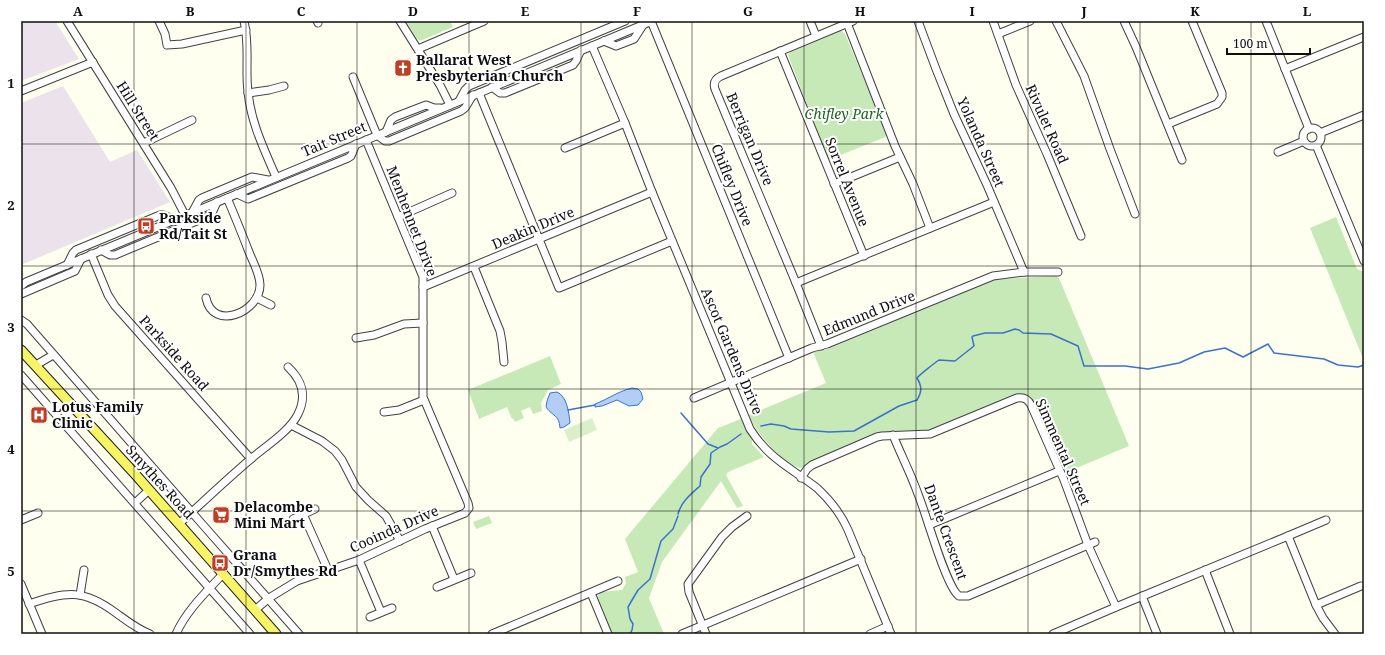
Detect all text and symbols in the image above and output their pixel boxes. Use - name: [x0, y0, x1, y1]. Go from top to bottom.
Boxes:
- text: A: [73, 2, 83, 20]
- text: B: [186, 2, 195, 20]
- text: C: [297, 2, 306, 20]
- text: D: [408, 2, 418, 20]
- text: E: [521, 2, 530, 20]
- text: F: [633, 2, 641, 20]
- text: G: [743, 2, 753, 20]
- text: H: [855, 2, 866, 20]
- text: I: [969, 2, 975, 20]
- text: J: [1080, 2, 1087, 20]
- text: K: [1190, 2, 1200, 20]
- text: L: [1303, 2, 1312, 20]
- scale bar: [1227, 30, 1310, 56]
- text: 100 m: [1233, 35, 1268, 52]
- place label: Ballarat West Presbyterian Church: [416, 50, 563, 85]
- church icon: Ballarat West Presbyterian Church: [393, 58, 413, 78]
- text: 1: [7, 74, 15, 92]
- street label: Hill Street: [113, 77, 164, 144]
- street label: Rivulet Road: [1022, 81, 1074, 167]
- street label: Berrigan Drive: [722, 89, 779, 188]
- street label: Yolanda Street: [953, 93, 1010, 190]
- park label: Chifley Park: [805, 104, 885, 123]
- street label: Tait Street: [299, 116, 369, 161]
- street label: Sorrel Avenue: [821, 134, 874, 229]
- street label: Chifley Drive: [707, 141, 758, 229]
- street label: Menhennet Drive: [383, 163, 442, 279]
- text: 2: [7, 196, 15, 214]
- street label: Deakin Drive: [489, 202, 577, 253]
- place label: Parkside Rd/Tait St: [159, 208, 228, 243]
- bus stop icon: Parkside Rd/Tait St: [136, 216, 156, 236]
- street label: Ascot Gardens Drive: [697, 284, 768, 417]
- street label: Edmund Drive: [820, 285, 918, 340]
- street label: Parkside Road: [135, 311, 214, 395]
- text: 3: [7, 318, 15, 336]
- street label: Simmental Street: [1031, 395, 1096, 508]
- place label: Lotus Family Clinic: [52, 397, 144, 432]
- hospital icon: Lotus Family Clinic: [29, 405, 49, 425]
- text: 4: [7, 440, 15, 458]
- street label: Smythes Road: [122, 441, 199, 523]
- street label: Dante Crescent: [920, 481, 973, 582]
- place label: Delacombe Mini Mart: [234, 497, 313, 532]
- street label: Cooinda Drive: [346, 500, 441, 557]
- supermarket icon: Delacombe Mini Mart: [211, 505, 231, 525]
- place label: Grana Dr/Smythes Rd: [233, 545, 337, 580]
- bus stop icon: Grana Dr/Smythes Rd: [210, 553, 230, 573]
- text: 5: [7, 562, 15, 580]

